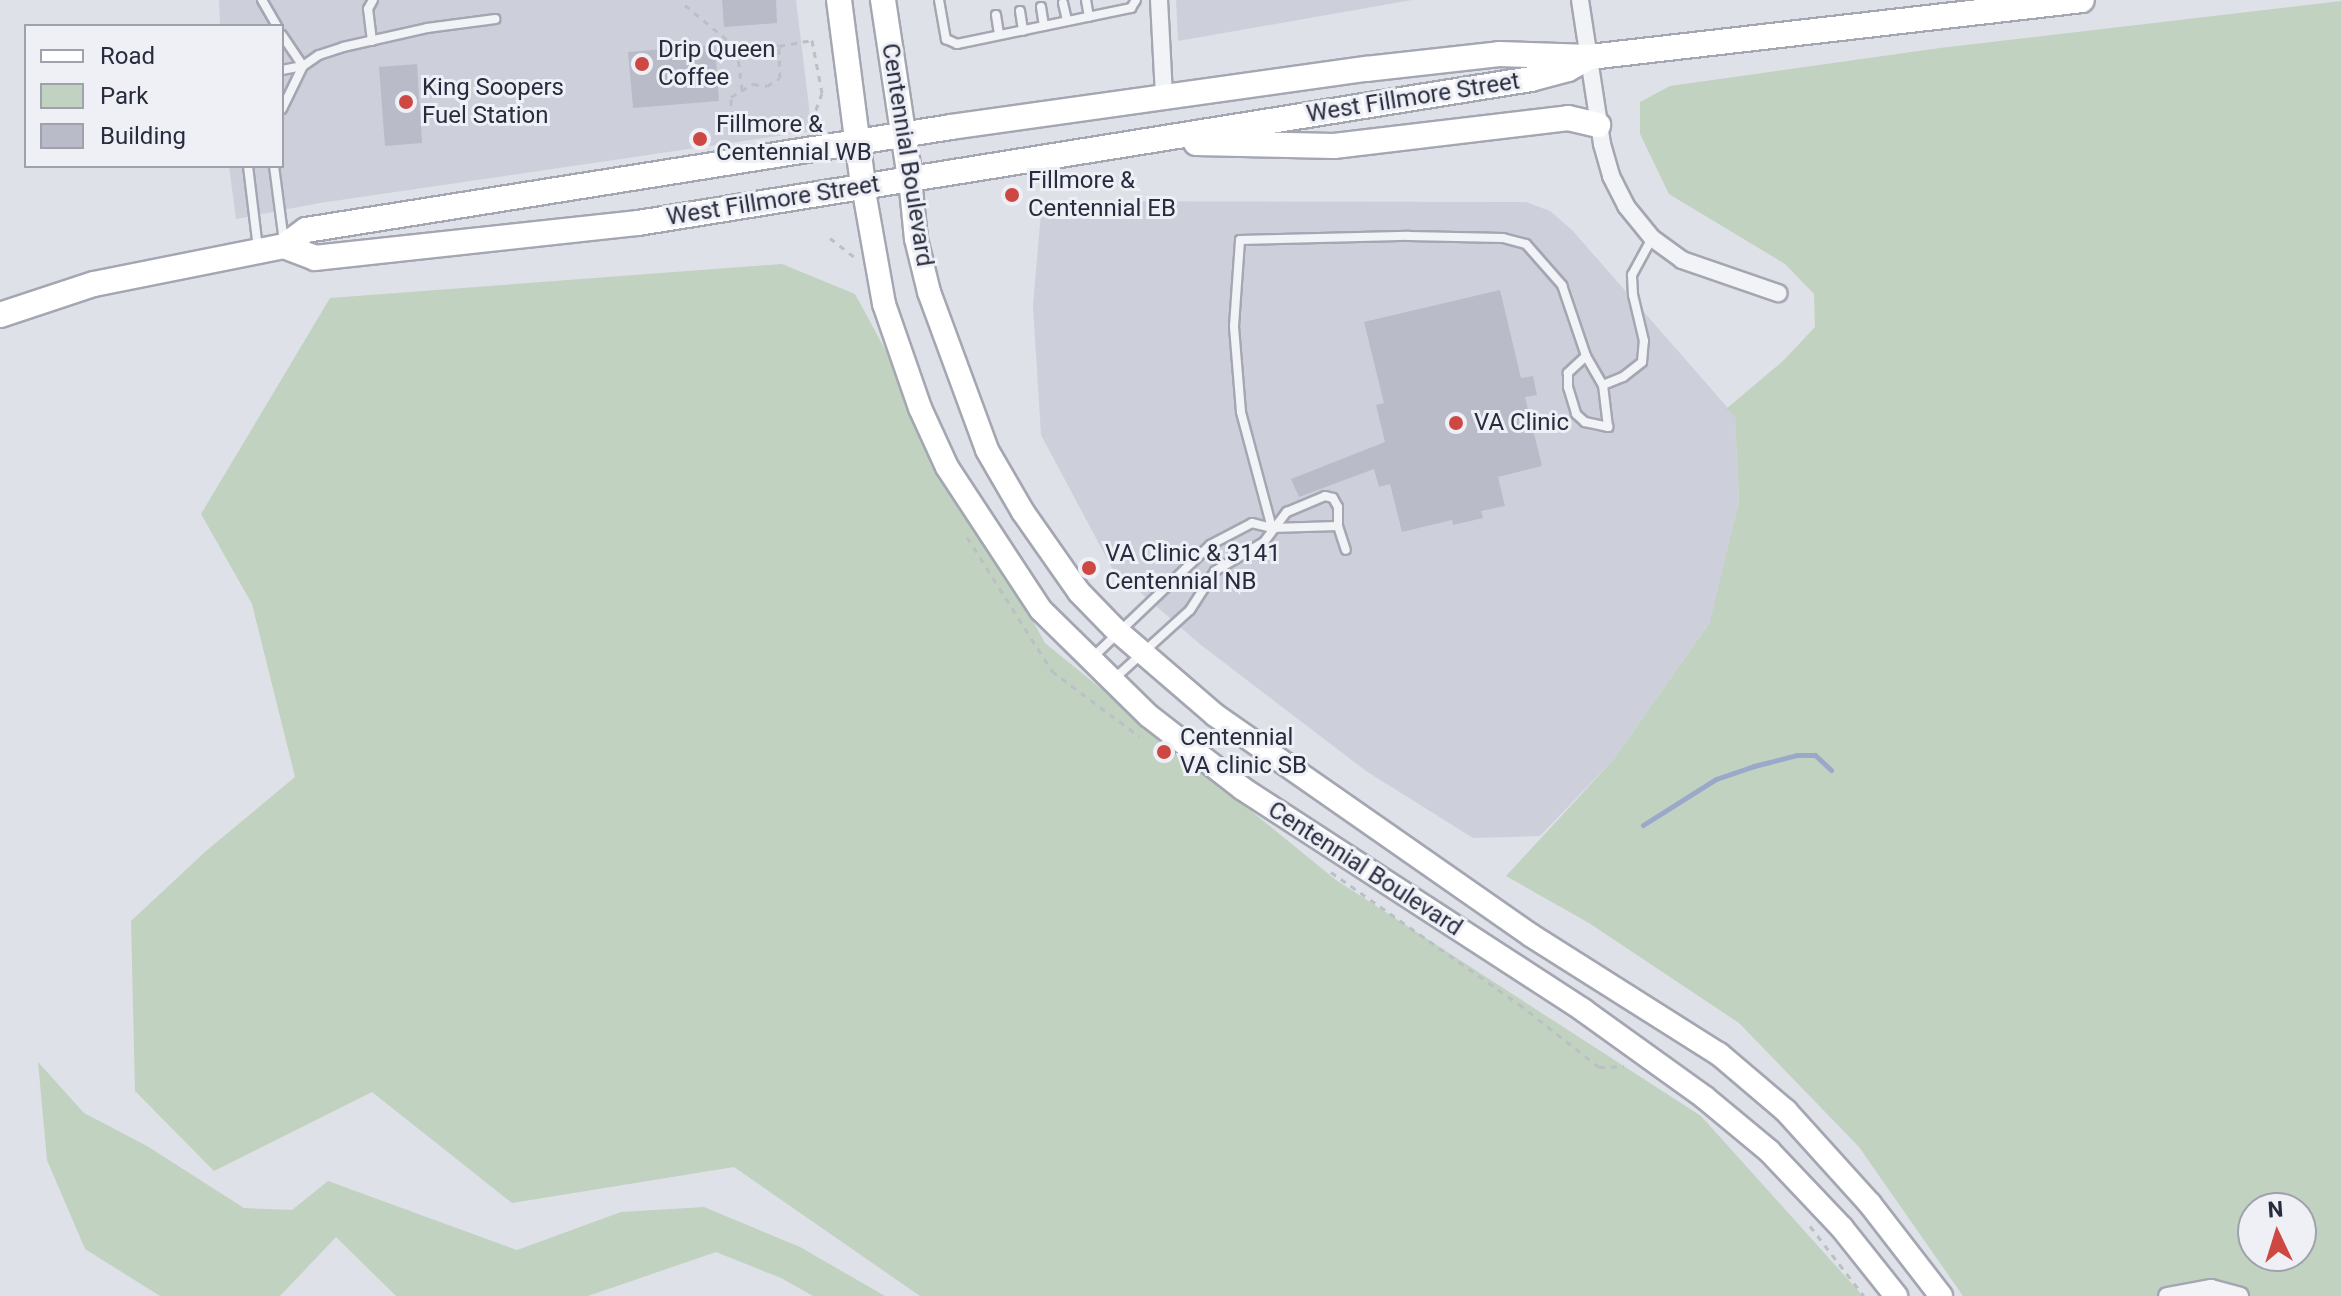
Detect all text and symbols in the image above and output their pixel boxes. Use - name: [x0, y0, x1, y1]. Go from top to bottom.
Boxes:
- legend: [24, 24, 284, 168]
- place label: Drip Queen Coffee: [658, 36, 776, 92]
- street label: Centennial Boulevard: [875, 41, 939, 269]
- text: Road: [100, 42, 155, 70]
- marker: Drip Queen Coffee: [633, 55, 651, 73]
- street label: West Fillmore Street: [1304, 67, 1522, 129]
- place label: King Soopers Fuel Station: [422, 74, 564, 130]
- text: Park: [100, 82, 148, 110]
- marker: King Soopers Fuel Station: [397, 93, 415, 111]
- place label: Fillmore & Centennial WB: [716, 111, 872, 167]
- text: Building: [100, 122, 186, 150]
- marker: Fillmore & Centennial WB: [691, 130, 709, 148]
- place label: Fillmore & Centennial EB: [1028, 167, 1176, 223]
- street label: West Fillmore Street: [664, 170, 882, 232]
- marker: Fillmore & Centennial EB: [1003, 186, 1021, 204]
- place label: VA Clinic: [1474, 409, 1569, 437]
- marker: VA Clinic: [1445, 412, 1467, 434]
- place label: VA Clinic & 3141 Centennial NB: [1105, 540, 1281, 596]
- marker: VA Clinic & 3141 Centennial NB: [1080, 559, 1098, 577]
- place label: Centennial VA clinic SB: [1180, 724, 1307, 780]
- marker: Centennial VA clinic SB: [1155, 743, 1173, 761]
- street label: Centennial Boulevard: [1263, 795, 1467, 943]
- north arrow: [2237, 1192, 2317, 1272]
- text: N: [2267, 1197, 2284, 1223]

